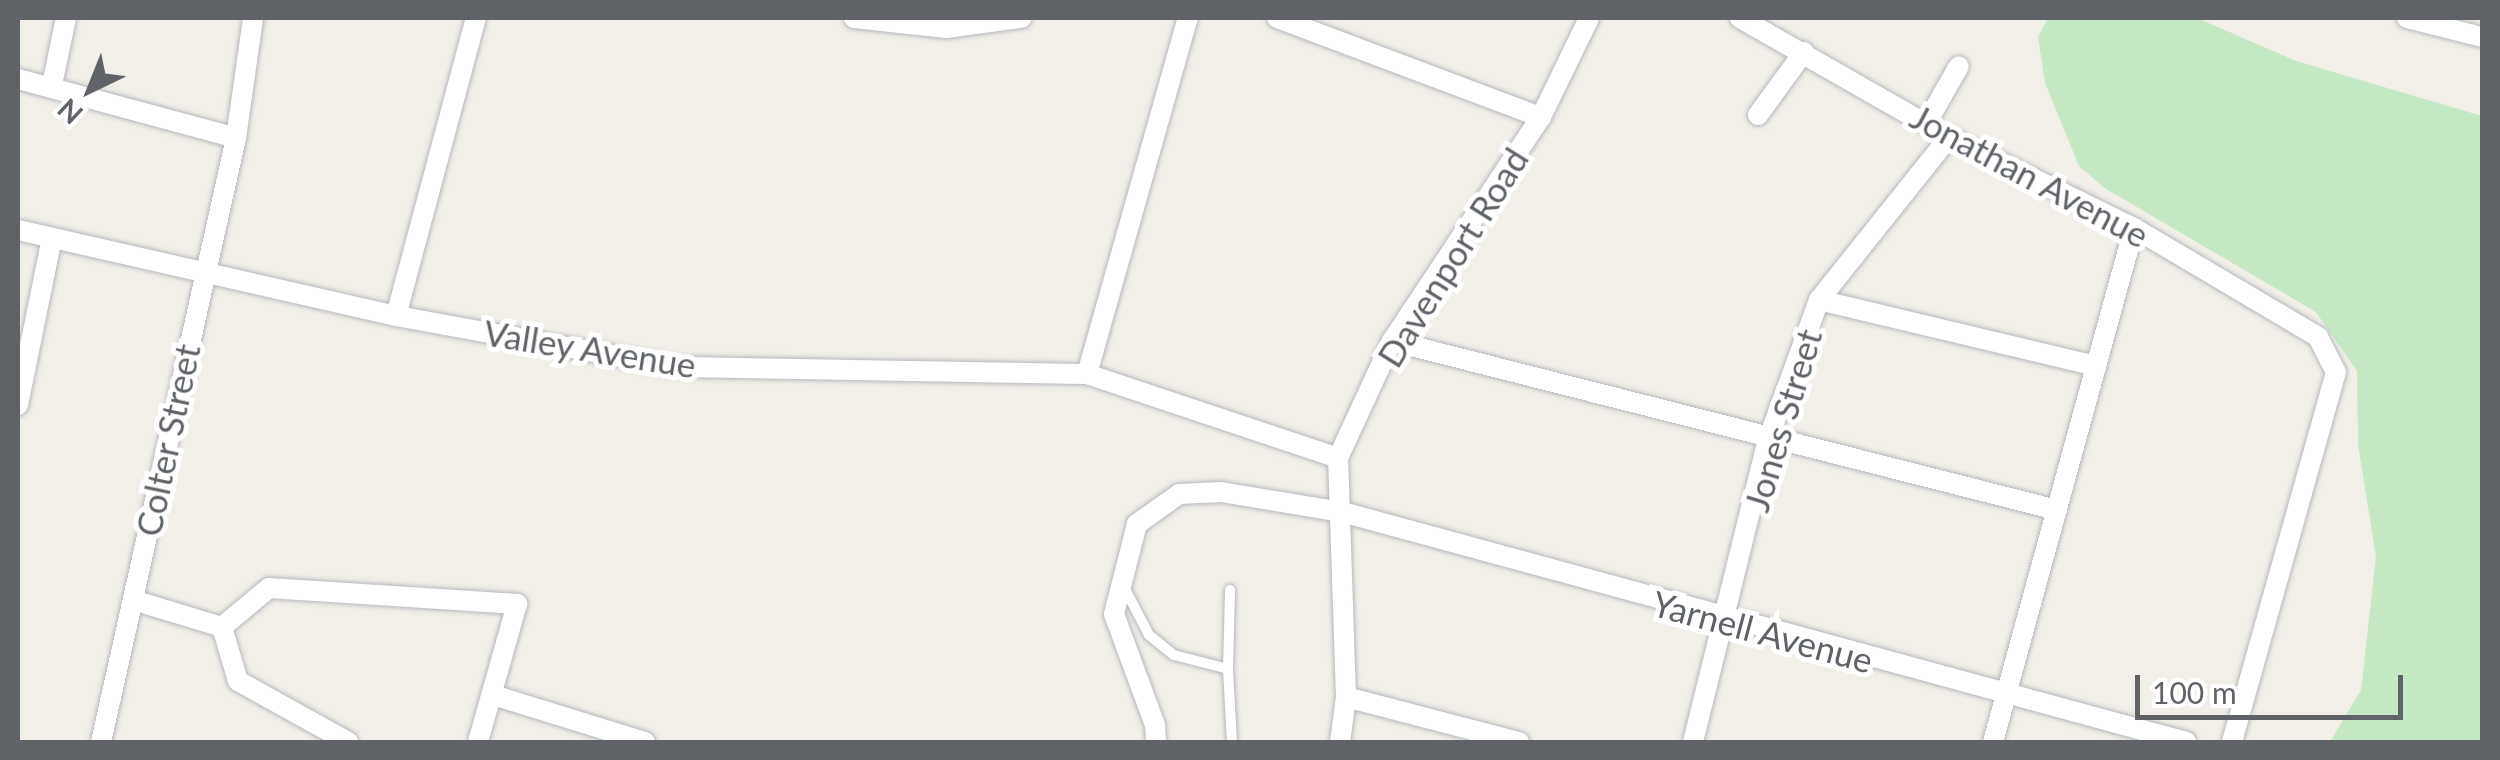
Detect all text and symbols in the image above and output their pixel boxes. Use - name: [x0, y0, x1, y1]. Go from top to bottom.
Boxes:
- north arrow: [40, 40, 140, 140]
- text: N: [50, 92, 89, 132]
- street label: Jonathan Avenue: [1903, 94, 2157, 256]
- street label: Davenport Road: [1368, 140, 1536, 374]
- street label: Valley Avenue: [480, 310, 700, 386]
- street label: Jones Street: [1734, 324, 1830, 516]
- street label: Colter Street: [126, 340, 208, 540]
- street label: Yarnell Avenue: [1648, 581, 1878, 681]
- scale bar: [2140, 655, 2408, 717]
- text: 100 m: [2152, 674, 2237, 710]

